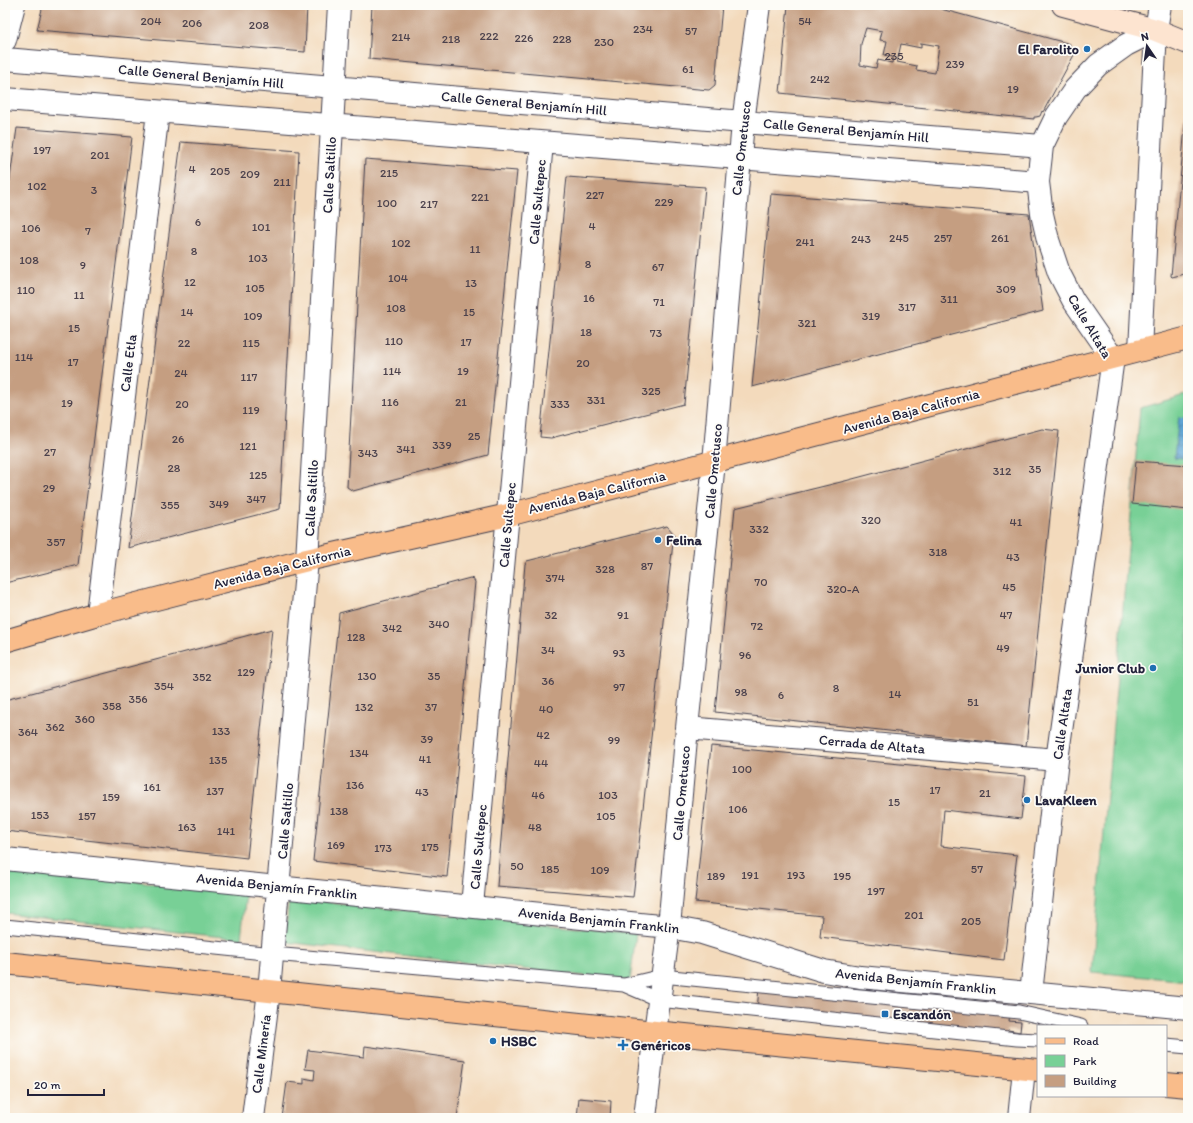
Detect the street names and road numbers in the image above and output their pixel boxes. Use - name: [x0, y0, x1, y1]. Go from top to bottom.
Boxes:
- street label: Calle General Benjamín Hill: [117, 61, 285, 92]
- street label: Calle General Benjamín Hill: [440, 88, 608, 119]
- street label: Calle Ometusco: [728, 100, 755, 196]
- street label: Calle General Benjamín Hill: [762, 115, 930, 146]
- street label: Calle Saltillo: [319, 136, 340, 214]
- street label: Calle Sultepec: [525, 158, 550, 245]
- street label: Calle Altata: [1064, 291, 1116, 362]
- street label: Calle Etla: [117, 332, 141, 393]
- street label: Avenida Baja California: [841, 385, 982, 438]
- street label: Calle Ometusco: [701, 423, 726, 519]
- street label: Calle Saltillo: [301, 459, 322, 537]
- street label: Avenida Baja California: [527, 467, 668, 518]
- street label: Calle Sultepec: [495, 481, 520, 568]
- street label: Avenida Baja California: [212, 542, 353, 593]
- street label: Calle Altata: [1049, 687, 1076, 761]
- street label: Cerrada de Altata: [818, 731, 926, 758]
- street label: Calle Ometusco: [669, 745, 694, 841]
- street label: Calle Saltillo: [274, 782, 297, 860]
- street label: Calle Sultepec: [466, 803, 491, 890]
- street label: Avenida Benjamín Franklin: [196, 870, 358, 903]
- street label: Avenida Benjamín Franklin: [518, 904, 680, 937]
- street label: Avenida Benjamín Franklin: [835, 965, 997, 998]
- street label: Calle Minería: [248, 1013, 275, 1095]

